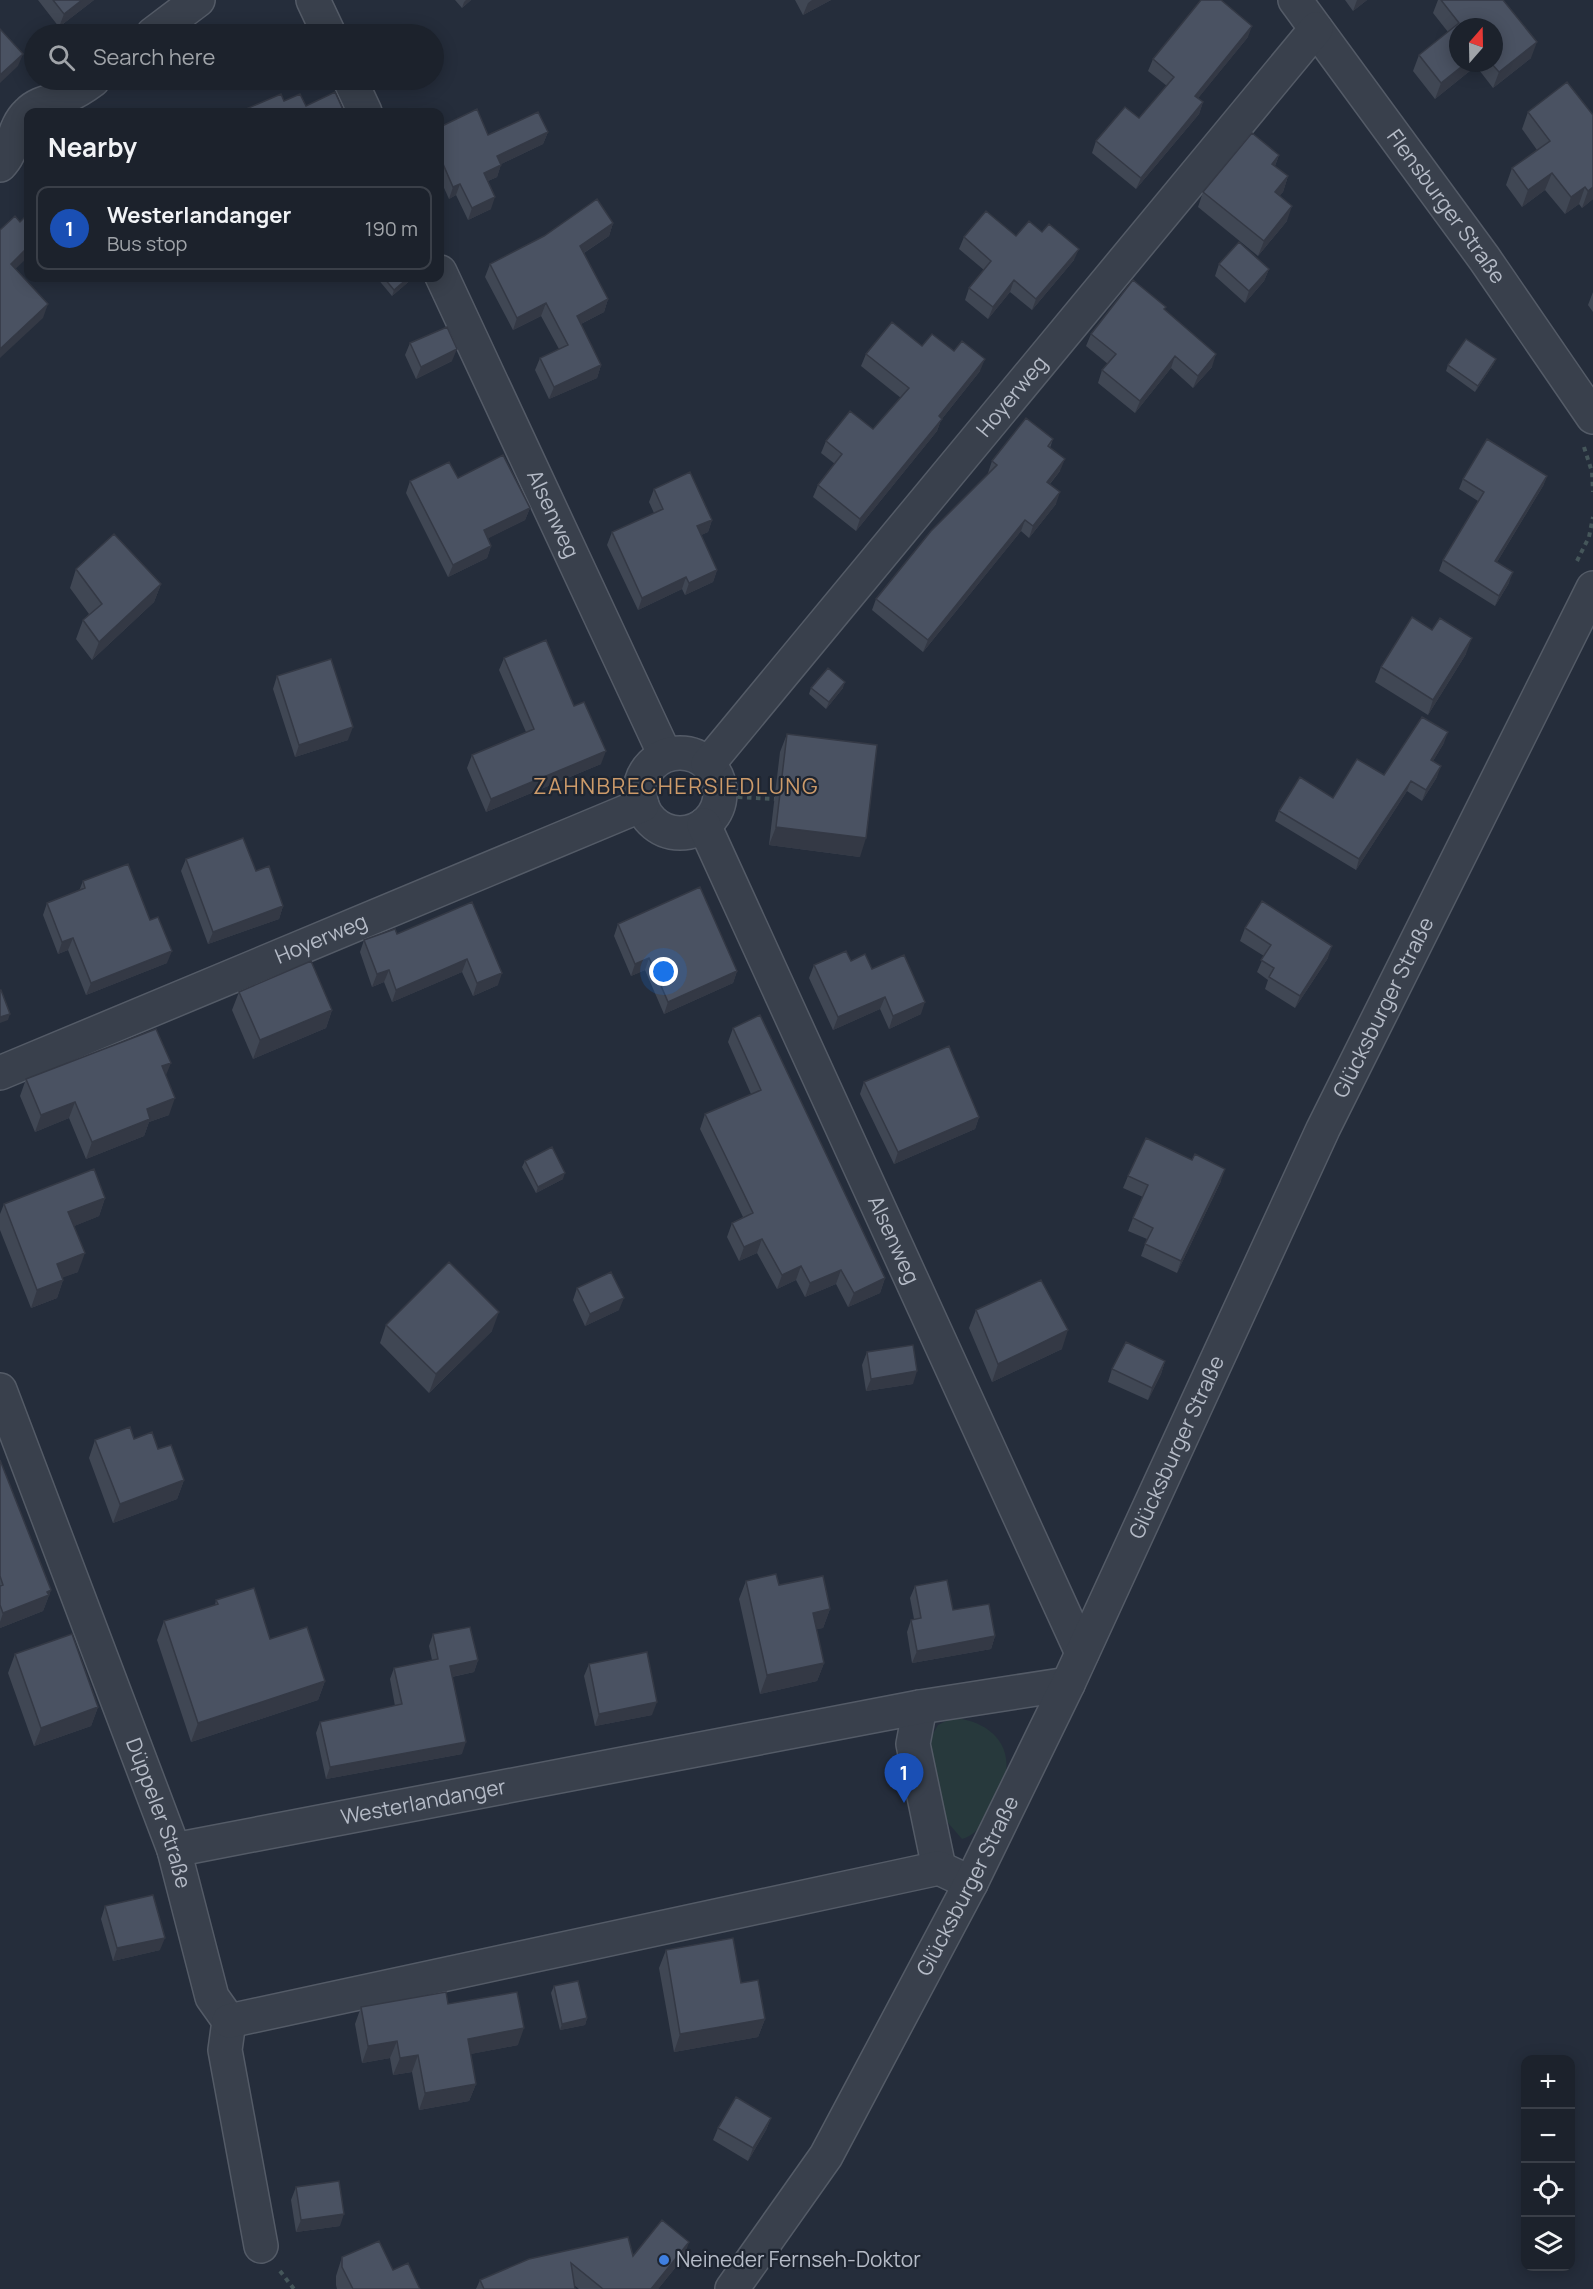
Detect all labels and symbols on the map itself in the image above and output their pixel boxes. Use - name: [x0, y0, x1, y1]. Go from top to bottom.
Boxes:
- north arrow: [1449, 18, 1503, 72]
- street label: Flensburger Straße: [1381, 123, 1512, 289]
- street label: Hoyerweg: [969, 349, 1053, 442]
- street label: Alsenweg: [521, 465, 586, 562]
- district label: ZAHNBRECHERSIEDLUNG: [533, 771, 819, 801]
- street label: Hoyerweg: [270, 906, 371, 970]
- street label: Glücksburger Straße: [1326, 912, 1440, 1102]
- your location: [649, 957, 678, 986]
- street label: Alsenweg: [862, 1191, 927, 1288]
- street label: Glücksburger Straße: [1122, 1351, 1230, 1543]
- street label: Düppeler Straße: [120, 1734, 198, 1891]
- pin: 1: [884, 1754, 924, 1803]
- street label: Westerlandanger: [338, 1772, 509, 1831]
- street label: Glücksburger Straße: [909, 1791, 1024, 1980]
- place label: Neineder Fernseh-Doktor: [676, 2245, 921, 2273]
- marker: Neineder Fernseh-Doktor: [657, 2253, 671, 2267]

